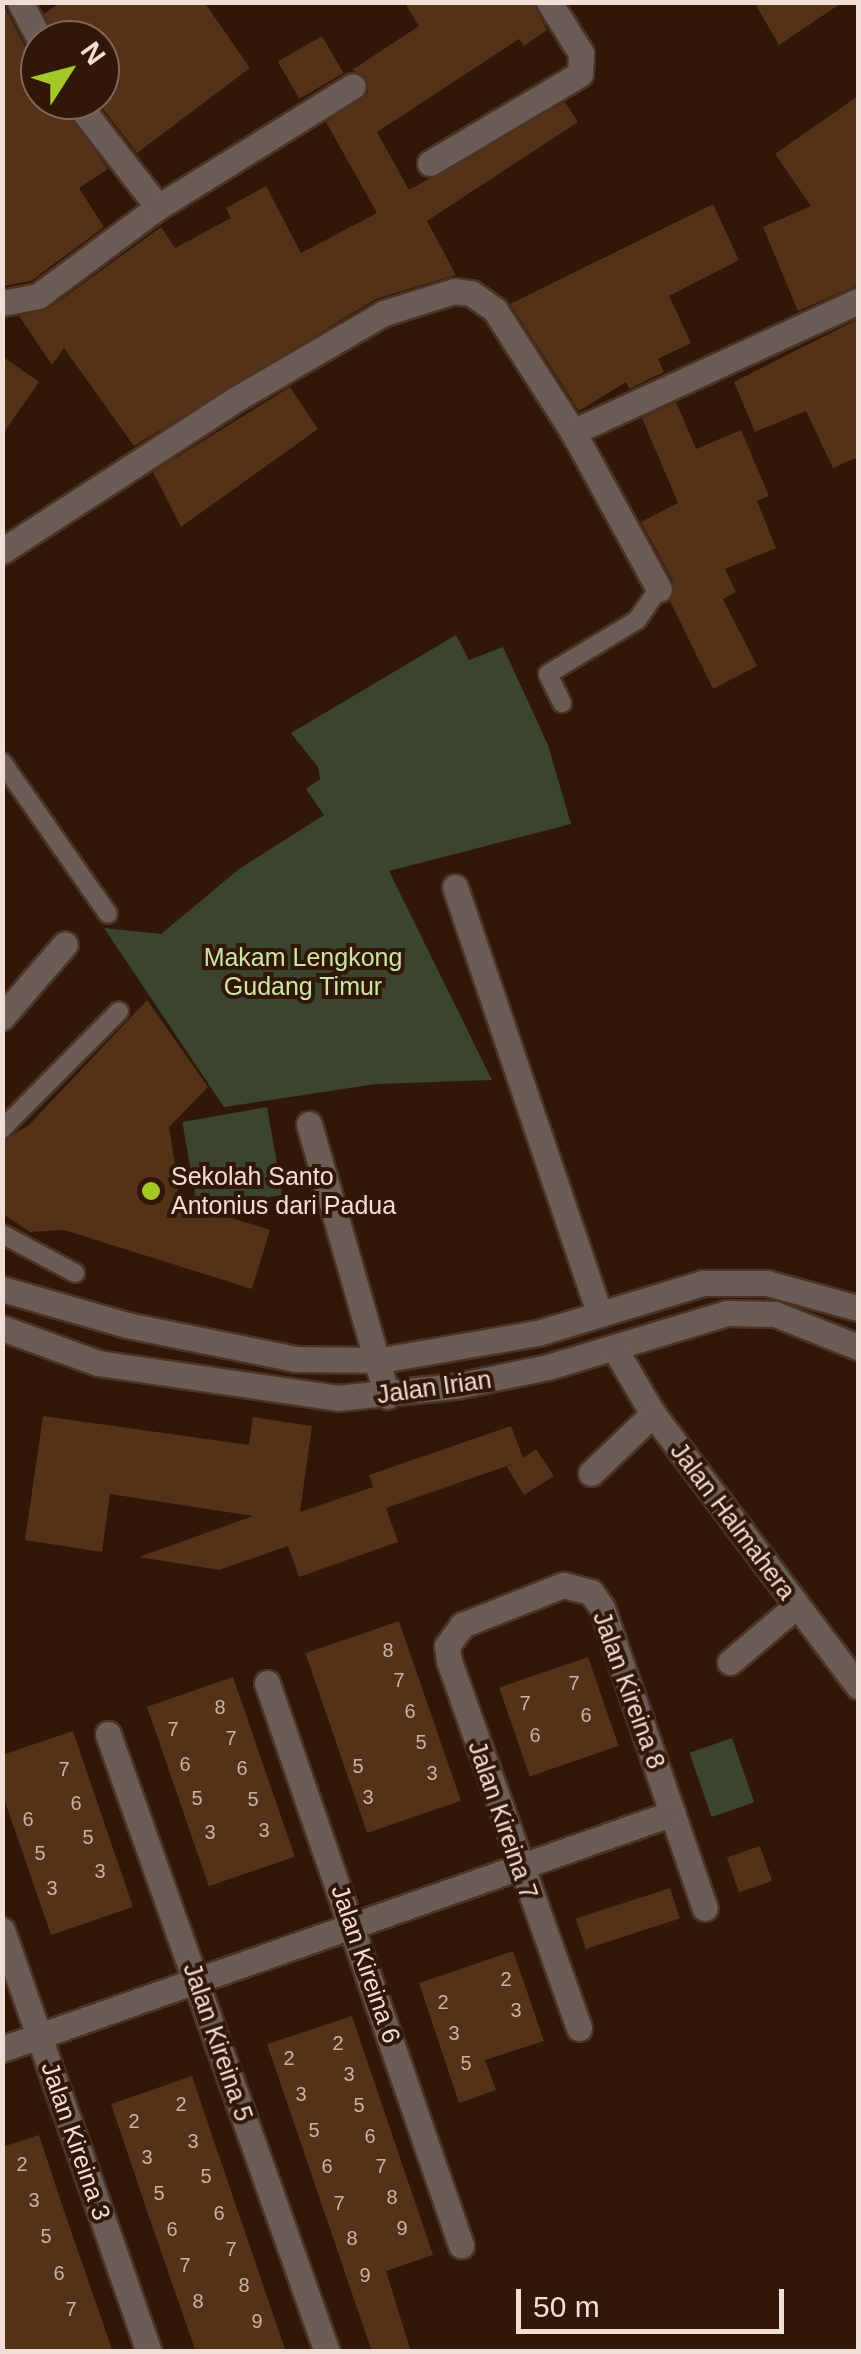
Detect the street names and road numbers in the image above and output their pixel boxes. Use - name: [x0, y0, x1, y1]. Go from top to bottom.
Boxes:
- street label: Jalan Irian: [375, 1364, 493, 1410]
- street label: Jalan Halmahera: [664, 1437, 802, 1605]
- street label: Jalan Kireina 8: [587, 1607, 671, 1773]
- street label: Jalan Kireina 7: [462, 1737, 544, 1903]
- street label: Jalan Kireina 6: [325, 1881, 407, 2047]
- street label: Jalan Kireina 5: [177, 1959, 259, 2125]
- street label: Jalan Kireina 3: [35, 2058, 117, 2224]

